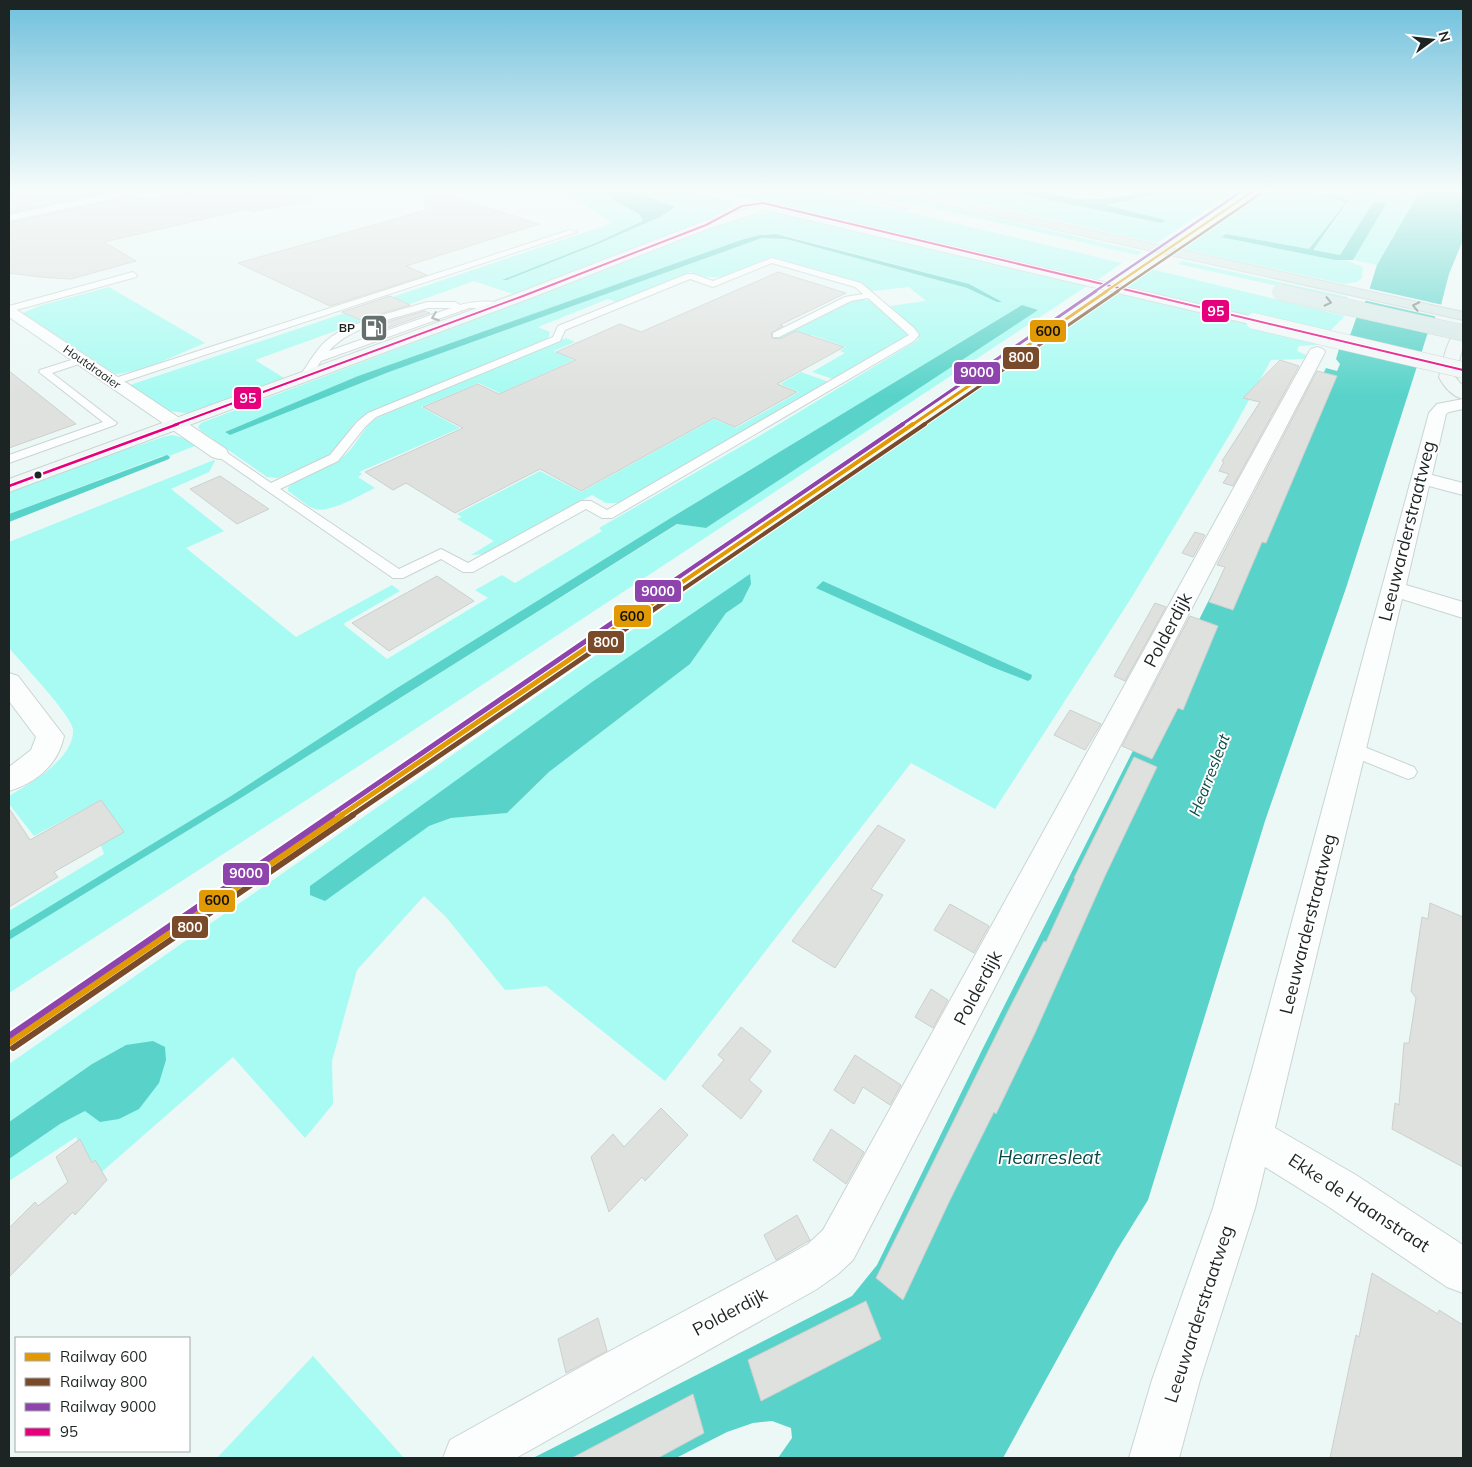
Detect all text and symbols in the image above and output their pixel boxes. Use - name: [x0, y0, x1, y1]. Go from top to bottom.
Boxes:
- north arrow: [1407, 15, 1457, 65]
- text: N: [1434, 29, 1455, 44]
- one-way arrow: [1323, 296, 1332, 307]
- line badge: 95: [1201, 299, 1230, 323]
- one-way arrow: [1411, 301, 1420, 311]
- text: 95: [1208, 302, 1224, 320]
- one-way arrow: [431, 311, 439, 321]
- fuel station icon: BP: [359, 313, 389, 343]
- line badge: 600: [1029, 319, 1067, 343]
- place label: BP: [339, 320, 355, 335]
- text: 600: [1035, 322, 1061, 340]
- street label: Houtdraaier: [61, 341, 124, 392]
- line badge: 800: [1002, 346, 1040, 370]
- text: 800: [1008, 348, 1034, 366]
- line badge: 9000: [953, 361, 1001, 385]
- text: 9000: [960, 363, 994, 381]
- line badge: 95: [233, 386, 262, 410]
- text: 95: [240, 389, 256, 407]
- street label: Leeuwarderstraatweg: [1373, 438, 1440, 623]
- unlabelled marker: [33, 470, 43, 480]
- line badge: 9000: [634, 579, 682, 603]
- text: 9000: [641, 582, 675, 600]
- street label: Polderdijk: [1138, 588, 1197, 671]
- line badge: 600: [613, 604, 652, 628]
- text: 600: [619, 607, 645, 625]
- line badge: 800: [587, 630, 625, 654]
- text: 800: [593, 633, 619, 651]
- water label: Hearresleat: [1184, 731, 1234, 819]
- street label: Leeuwarderstraatweg: [1274, 831, 1341, 1016]
- line badge: 9000: [222, 862, 270, 886]
- text: 9000: [229, 864, 263, 882]
- line badge: 600: [198, 889, 236, 913]
- text: 600: [204, 891, 230, 909]
- line badge: 800: [171, 915, 209, 939]
- text: 800: [177, 918, 203, 936]
- street label: Polderdijk: [948, 946, 1007, 1029]
- water label: Hearresleat: [998, 1145, 1102, 1169]
- street label: Ekke de Haanstraat: [1284, 1148, 1434, 1257]
- street label: Leeuwarderstraatweg: [1159, 1222, 1238, 1405]
- street label: Polderdijk: [688, 1282, 772, 1341]
- legend: [15, 1337, 190, 1452]
- text: Railway 600: [60, 1347, 147, 1366]
- text: Railway 800: [60, 1372, 147, 1391]
- text: Railway 9000: [60, 1397, 156, 1416]
- text: 95: [60, 1422, 78, 1441]

